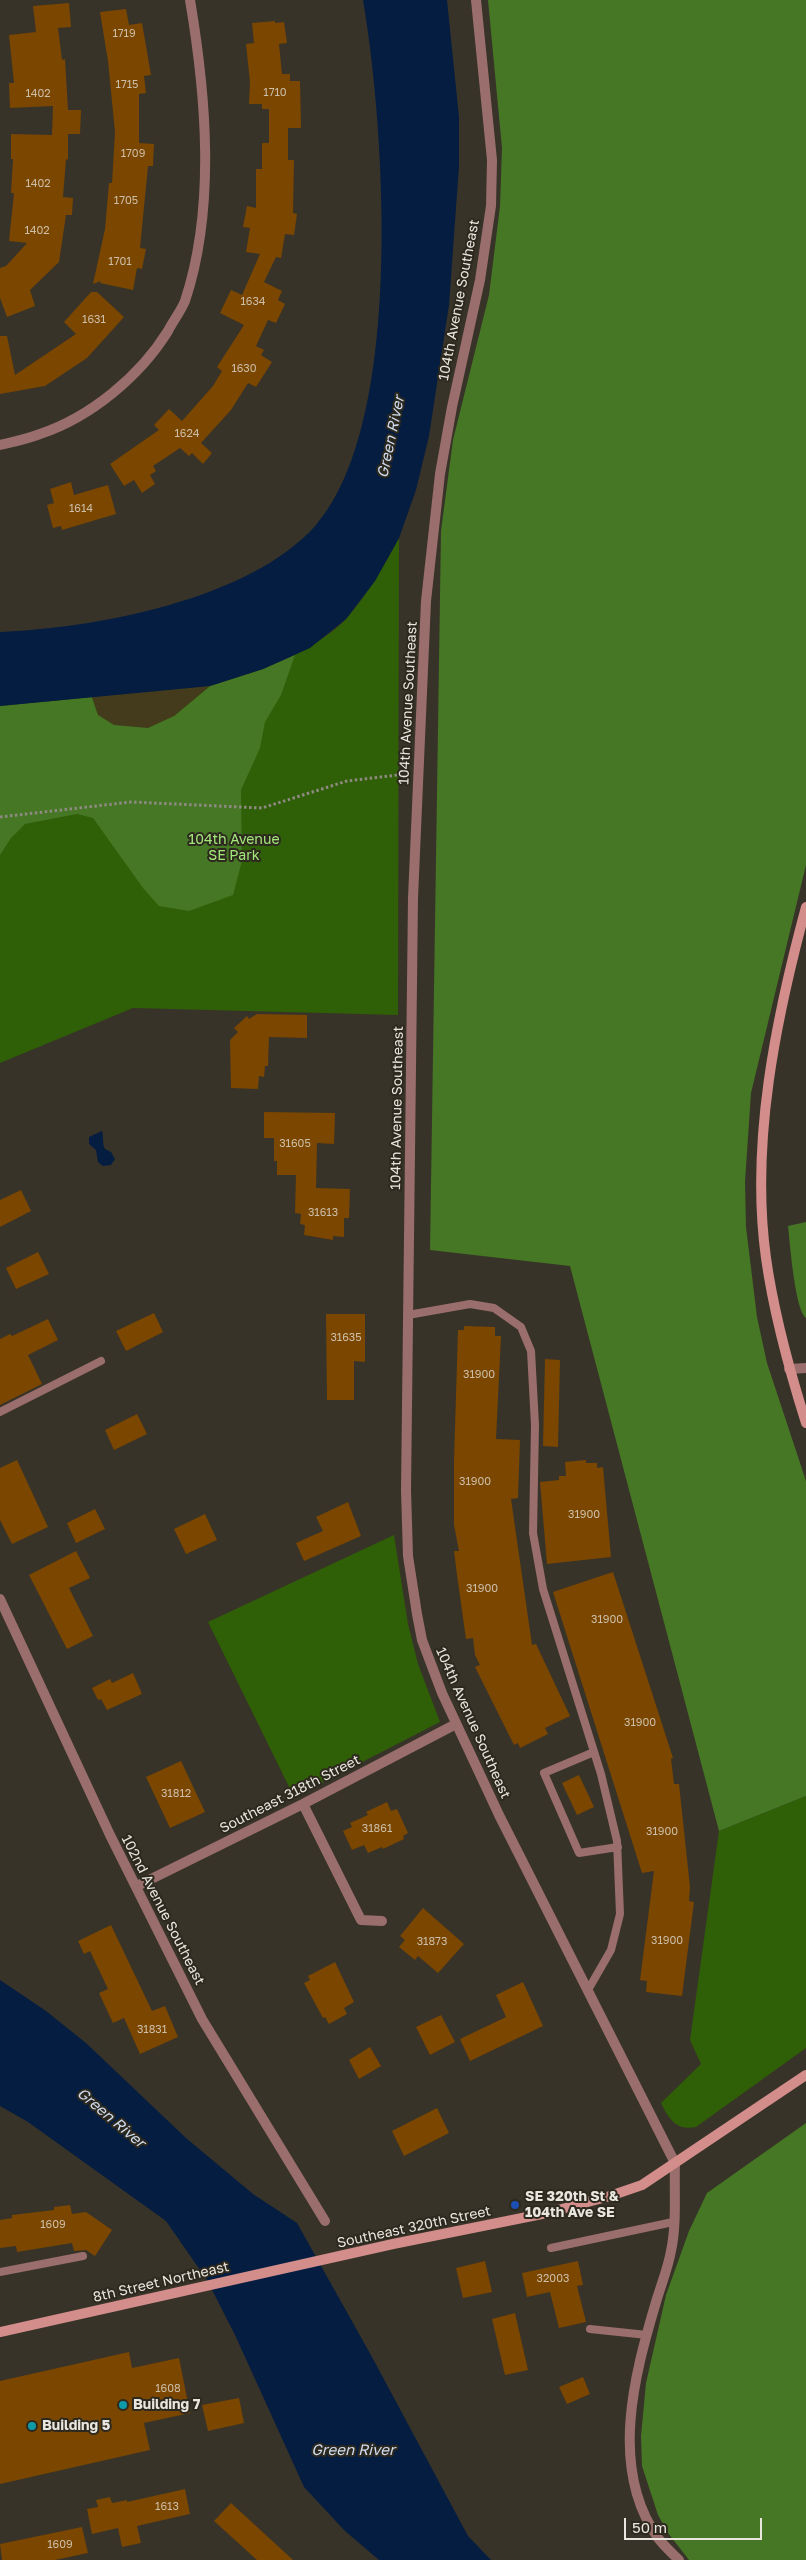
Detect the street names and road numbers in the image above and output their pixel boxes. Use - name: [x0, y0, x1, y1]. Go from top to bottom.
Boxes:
- street label: 104th Avenue Southeast: [435, 218, 483, 382]
- street label: 104th Avenue Southeast: [395, 621, 421, 785]
- street label: 104th Avenue Southeast: [387, 1026, 407, 1190]
- street label: 104th Avenue Southeast: [432, 1645, 514, 1801]
- street label: Southeast 318th Street: [217, 1751, 363, 1837]
- street label: 102nd Avenue Southeast: [118, 1832, 208, 1988]
- street label: Southeast 320th Street: [336, 2202, 492, 2252]
- street label: 8th Street Northeast: [91, 2258, 231, 2306]

